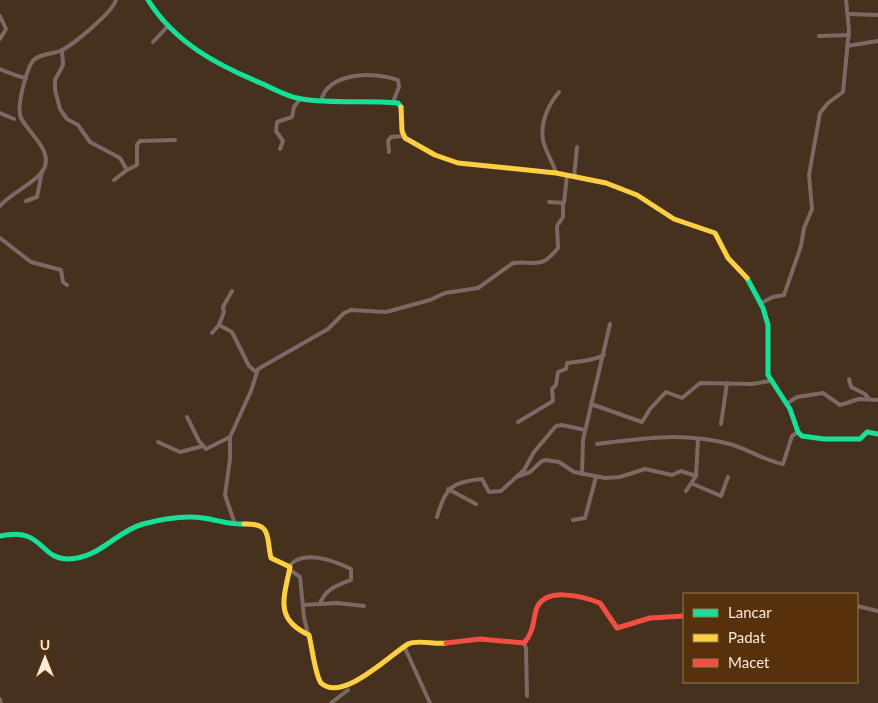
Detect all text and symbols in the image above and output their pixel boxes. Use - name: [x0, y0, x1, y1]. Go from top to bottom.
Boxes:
- legend: [683, 593, 858, 683]
- text: Lancar: [728, 603, 772, 621]
- text: Padat: [728, 628, 766, 646]
- north arrow: [20, 633, 70, 683]
- text: U: [40, 636, 50, 653]
- text: Macet: [728, 653, 770, 671]

